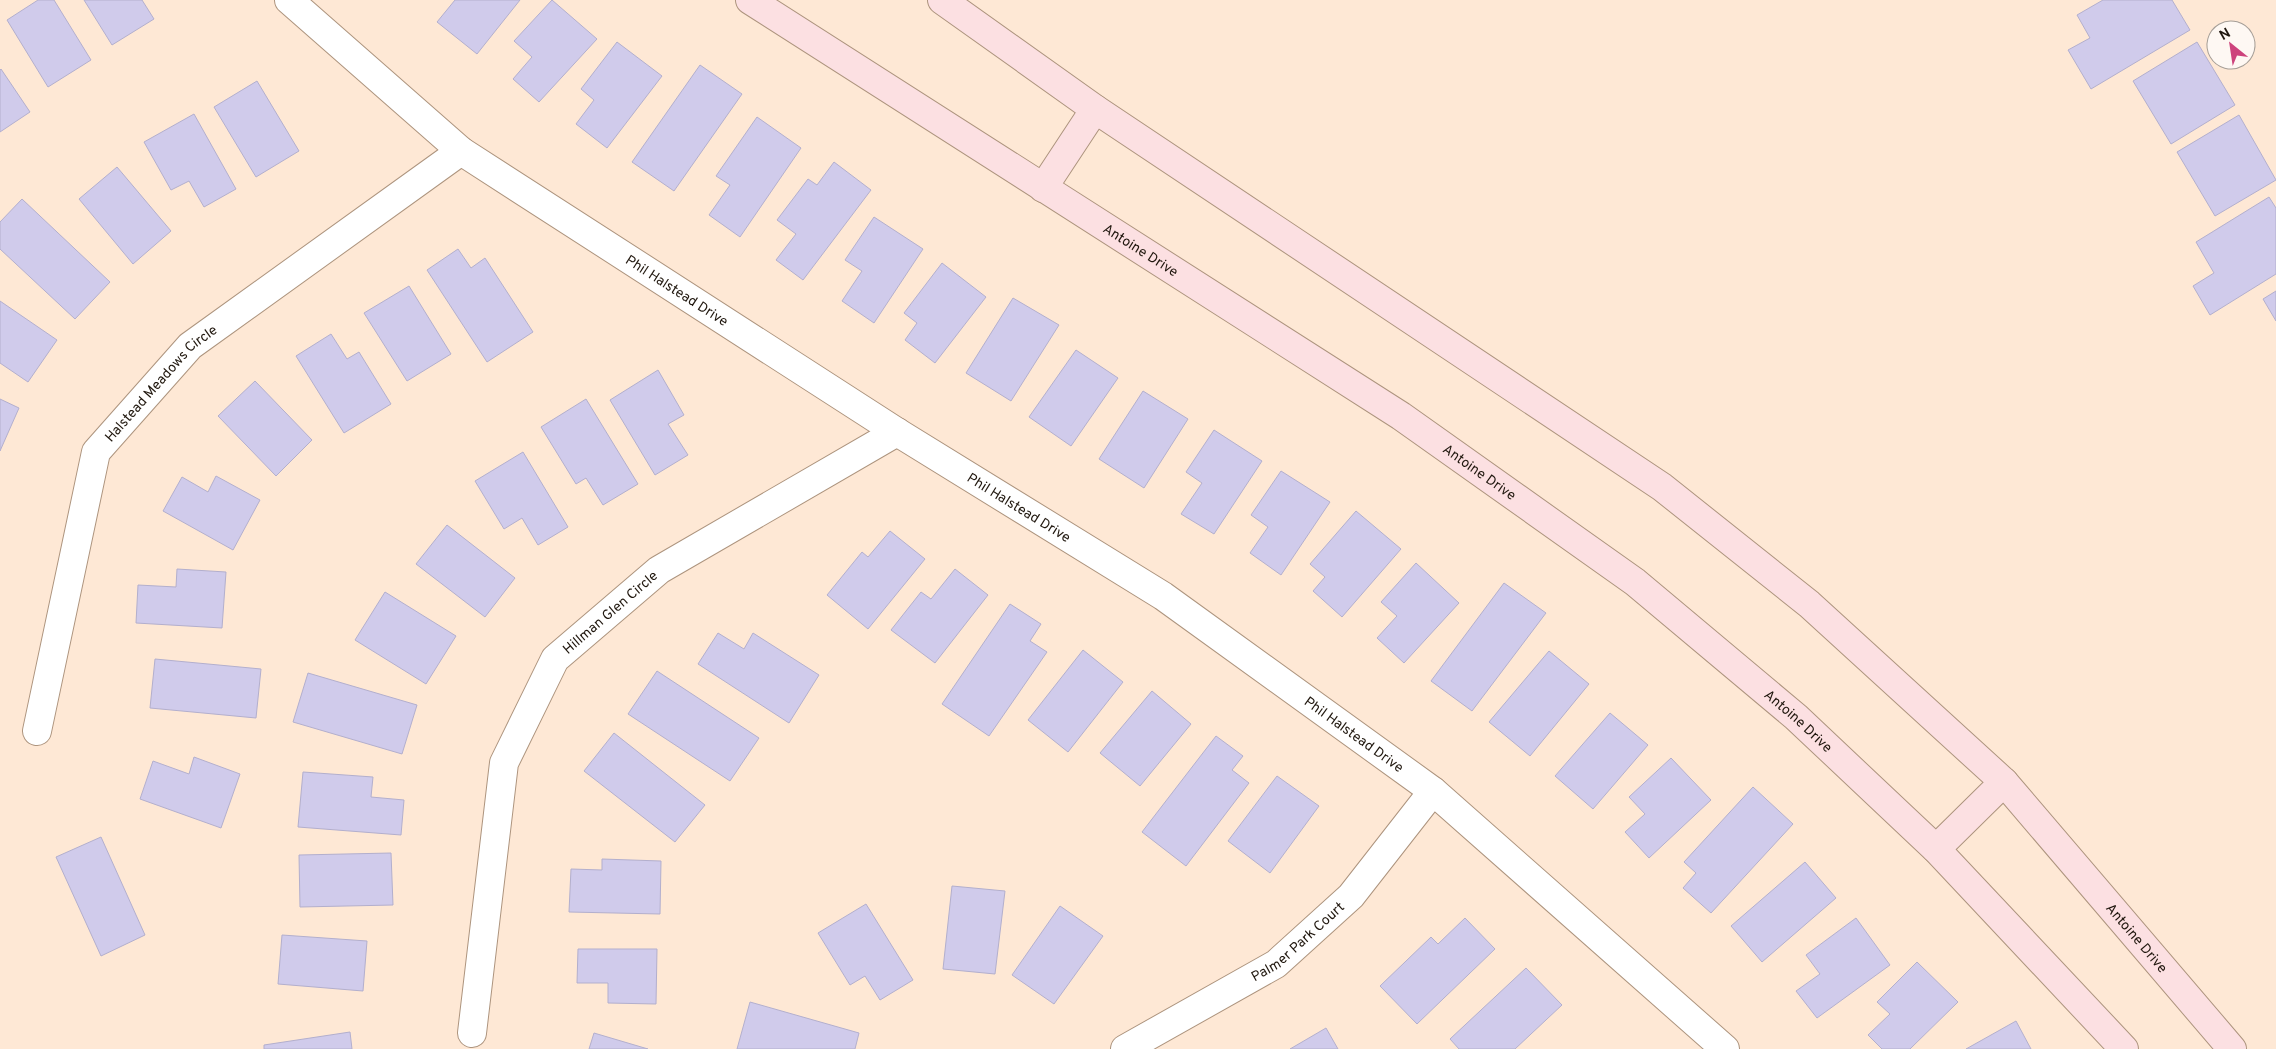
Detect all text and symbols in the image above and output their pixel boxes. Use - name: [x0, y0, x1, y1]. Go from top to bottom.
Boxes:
- north arrow: [2206, 20, 2256, 70]
- text: N: [2217, 25, 2234, 45]
- street label: Antoine Drive: [1099, 221, 1181, 281]
- street label: Phil Halstead Drive: [622, 252, 731, 331]
- street label: Halstead Meadows Circle: [102, 322, 221, 446]
- street label: Antoine Drive: [1439, 441, 1519, 505]
- street label: Phil Halstead Drive: [963, 470, 1073, 547]
- street label: Hillman Glen Circle: [560, 568, 662, 658]
- street label: Antoine Drive: [1760, 687, 1835, 757]
- street label: Phil Halstead Drive: [1300, 694, 1406, 777]
- street label: Palmer Park Court: [1249, 899, 1349, 986]
- street label: Antoine Drive: [2101, 901, 2170, 977]

